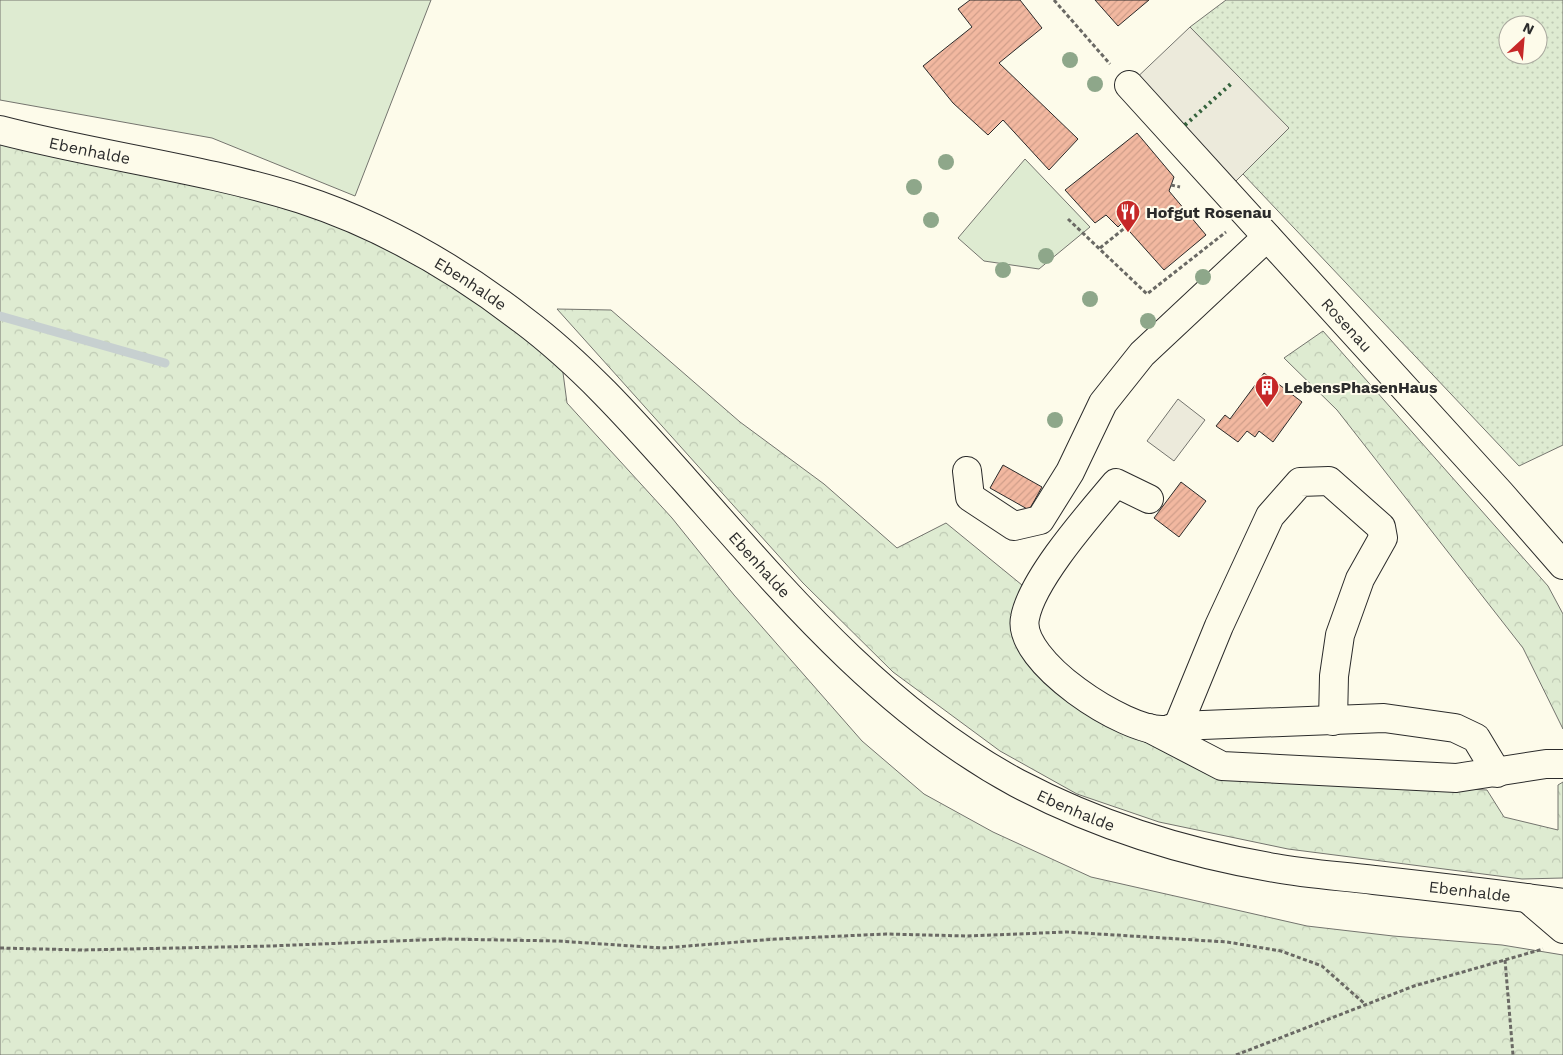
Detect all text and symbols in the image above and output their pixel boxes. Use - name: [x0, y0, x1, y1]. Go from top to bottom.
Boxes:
- north arrow: [1498, 15, 1548, 65]
- text: N: [1521, 19, 1537, 38]
- street label: Ebenhalde: [47, 133, 132, 168]
- restaurant icon: Hofgut Rosenau: [1115, 199, 1141, 233]
- place label: Hofgut Rosenau: [1146, 203, 1272, 222]
- street label: Ebenhalde: [431, 253, 510, 314]
- street label: Rosenau: [1317, 294, 1376, 356]
- building icon: LebensPhasenHaus: [1254, 374, 1280, 408]
- place label: LebensPhasenHaus: [1284, 378, 1438, 397]
- street label: Ebenhalde: [725, 528, 794, 602]
- street label: Ebenhalde: [1034, 786, 1117, 835]
- street label: Ebenhalde: [1428, 877, 1512, 906]

